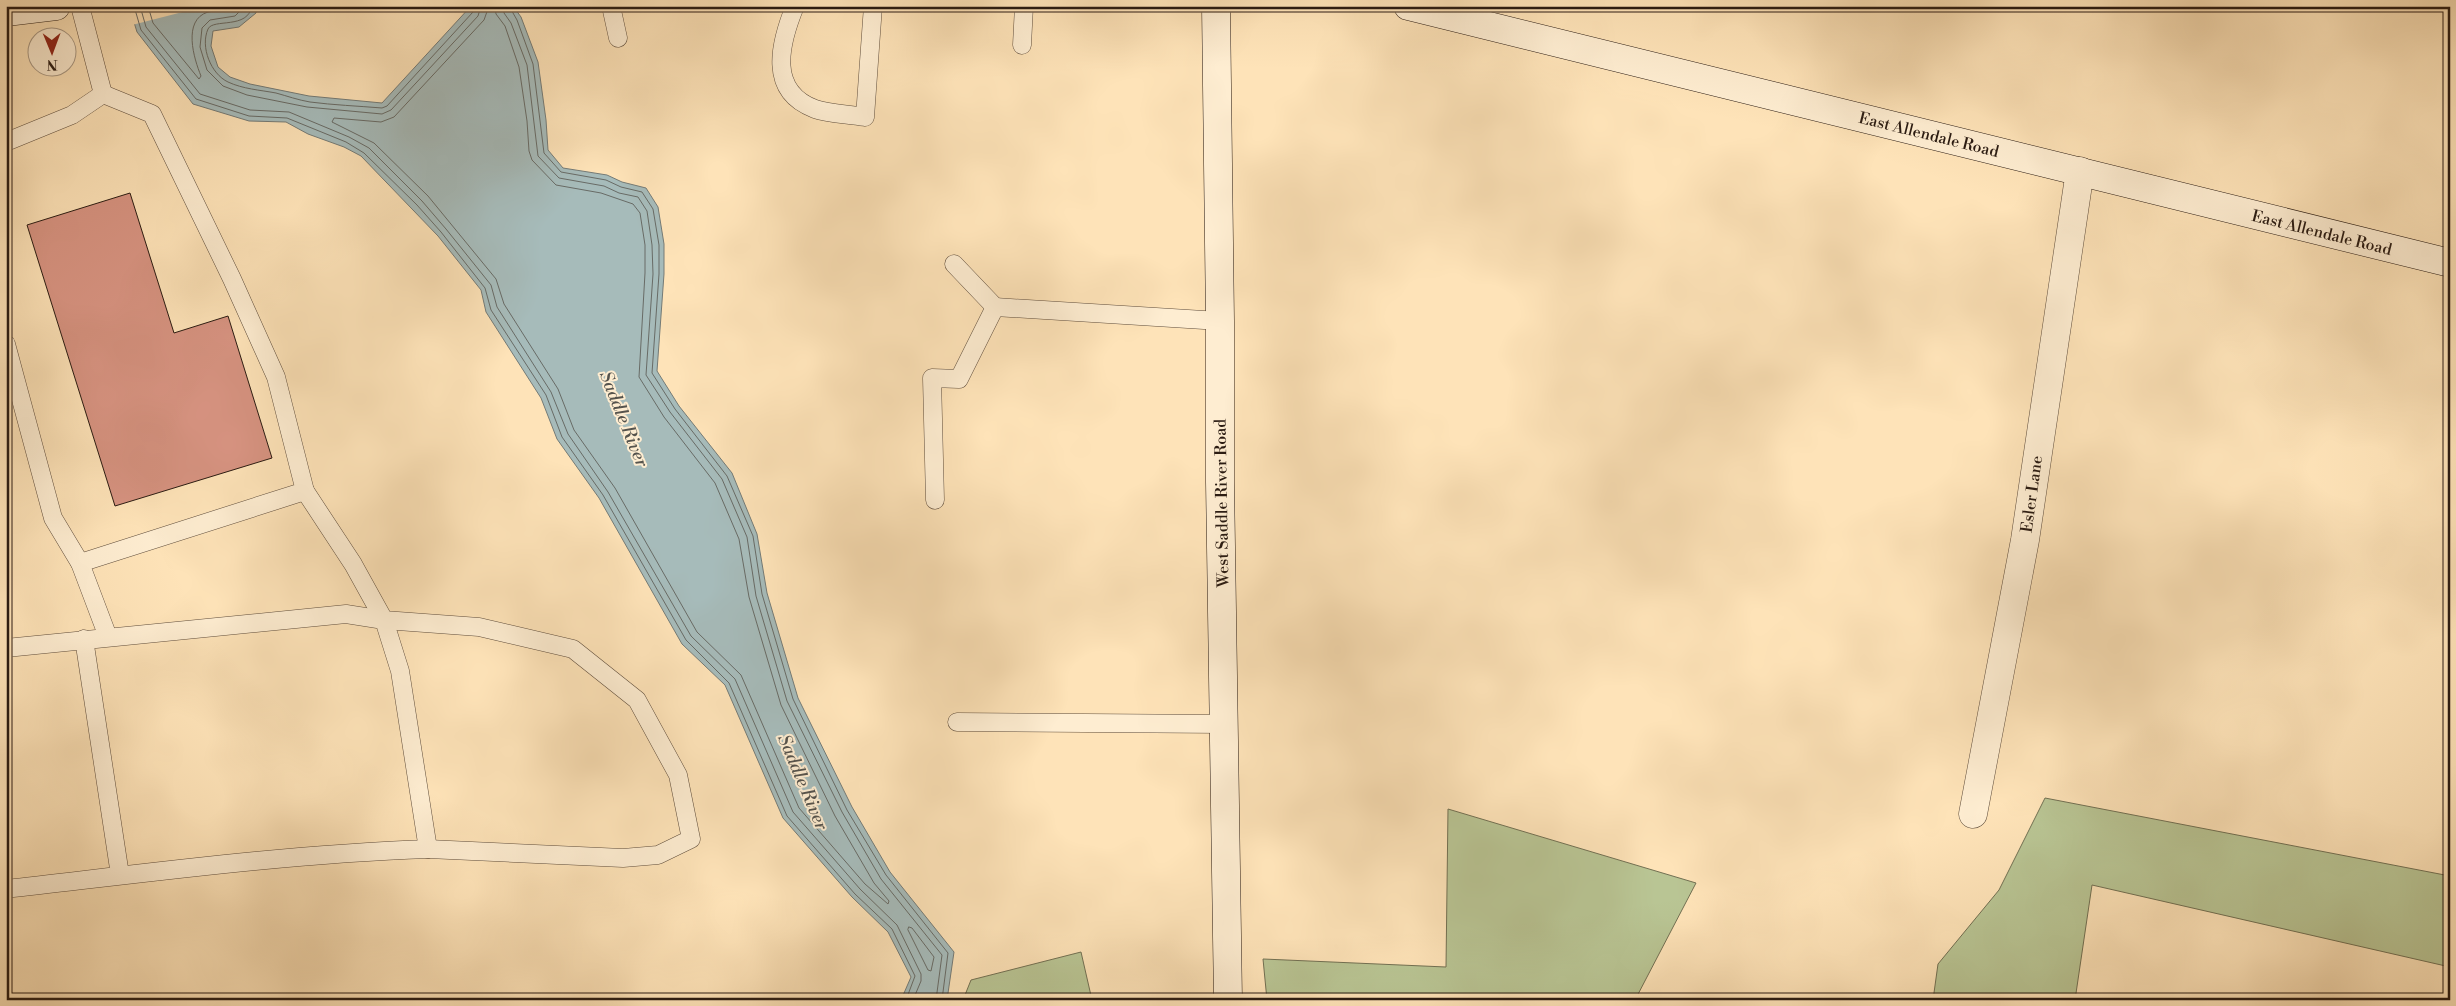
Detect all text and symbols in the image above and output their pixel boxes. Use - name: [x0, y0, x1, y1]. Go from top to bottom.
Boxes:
- north arrow: [28, 28, 78, 78]
- text: N: [47, 55, 58, 73]
- street label: East Allendale Road: [1857, 108, 2001, 162]
- street label: East Allendale Road: [2250, 206, 2394, 260]
- water label: Saddle River: [594, 368, 653, 471]
- street label: West Saddle River Road: [1211, 418, 1233, 588]
- street label: Esler Lane: [2017, 454, 2047, 534]
- water label: Saddle River: [772, 731, 833, 834]

